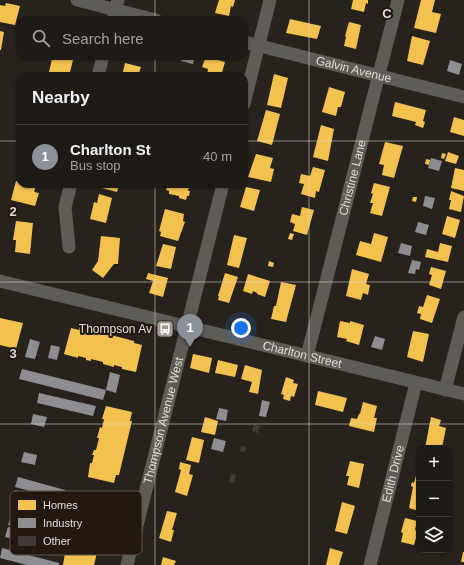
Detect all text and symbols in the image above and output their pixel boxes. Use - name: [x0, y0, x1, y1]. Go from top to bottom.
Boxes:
- text: C: [382, 6, 392, 21]
- search box: [16, 16, 248, 60]
- icon: search: [30, 27, 52, 49]
- text: Search here: [62, 30, 144, 47]
- street label: Galvin Avenue: [314, 53, 393, 86]
- text: Nearby: [32, 88, 90, 107]
- street label: Christine Lane: [336, 138, 369, 217]
- text: Charlton St: [70, 141, 151, 158]
- text: 1: [41, 149, 49, 164]
- text: 40 m: [203, 149, 232, 164]
- text: Bus stop: [70, 158, 121, 173]
- text: 2: [9, 204, 17, 219]
- pin: 1: [177, 314, 203, 347]
- your location: [231, 318, 251, 338]
- bus stop icon: Thompson Av: [155, 319, 175, 339]
- place label: Thompson Av: [79, 322, 152, 336]
- street label: Charlton Street: [261, 338, 344, 371]
- text: 3: [9, 346, 17, 361]
- street label: Thompson Avenue West: [141, 355, 186, 485]
- street label: Edith Drive: [379, 443, 407, 504]
- map controls: [416, 445, 452, 553]
- button: +: [416, 445, 452, 481]
- button: −: [416, 481, 452, 517]
- legend: [10, 491, 142, 555]
- text: Homes: [43, 499, 78, 511]
- text: Industry: [43, 517, 83, 529]
- button: layers: [416, 517, 452, 553]
- text: Other: [43, 535, 71, 547]

